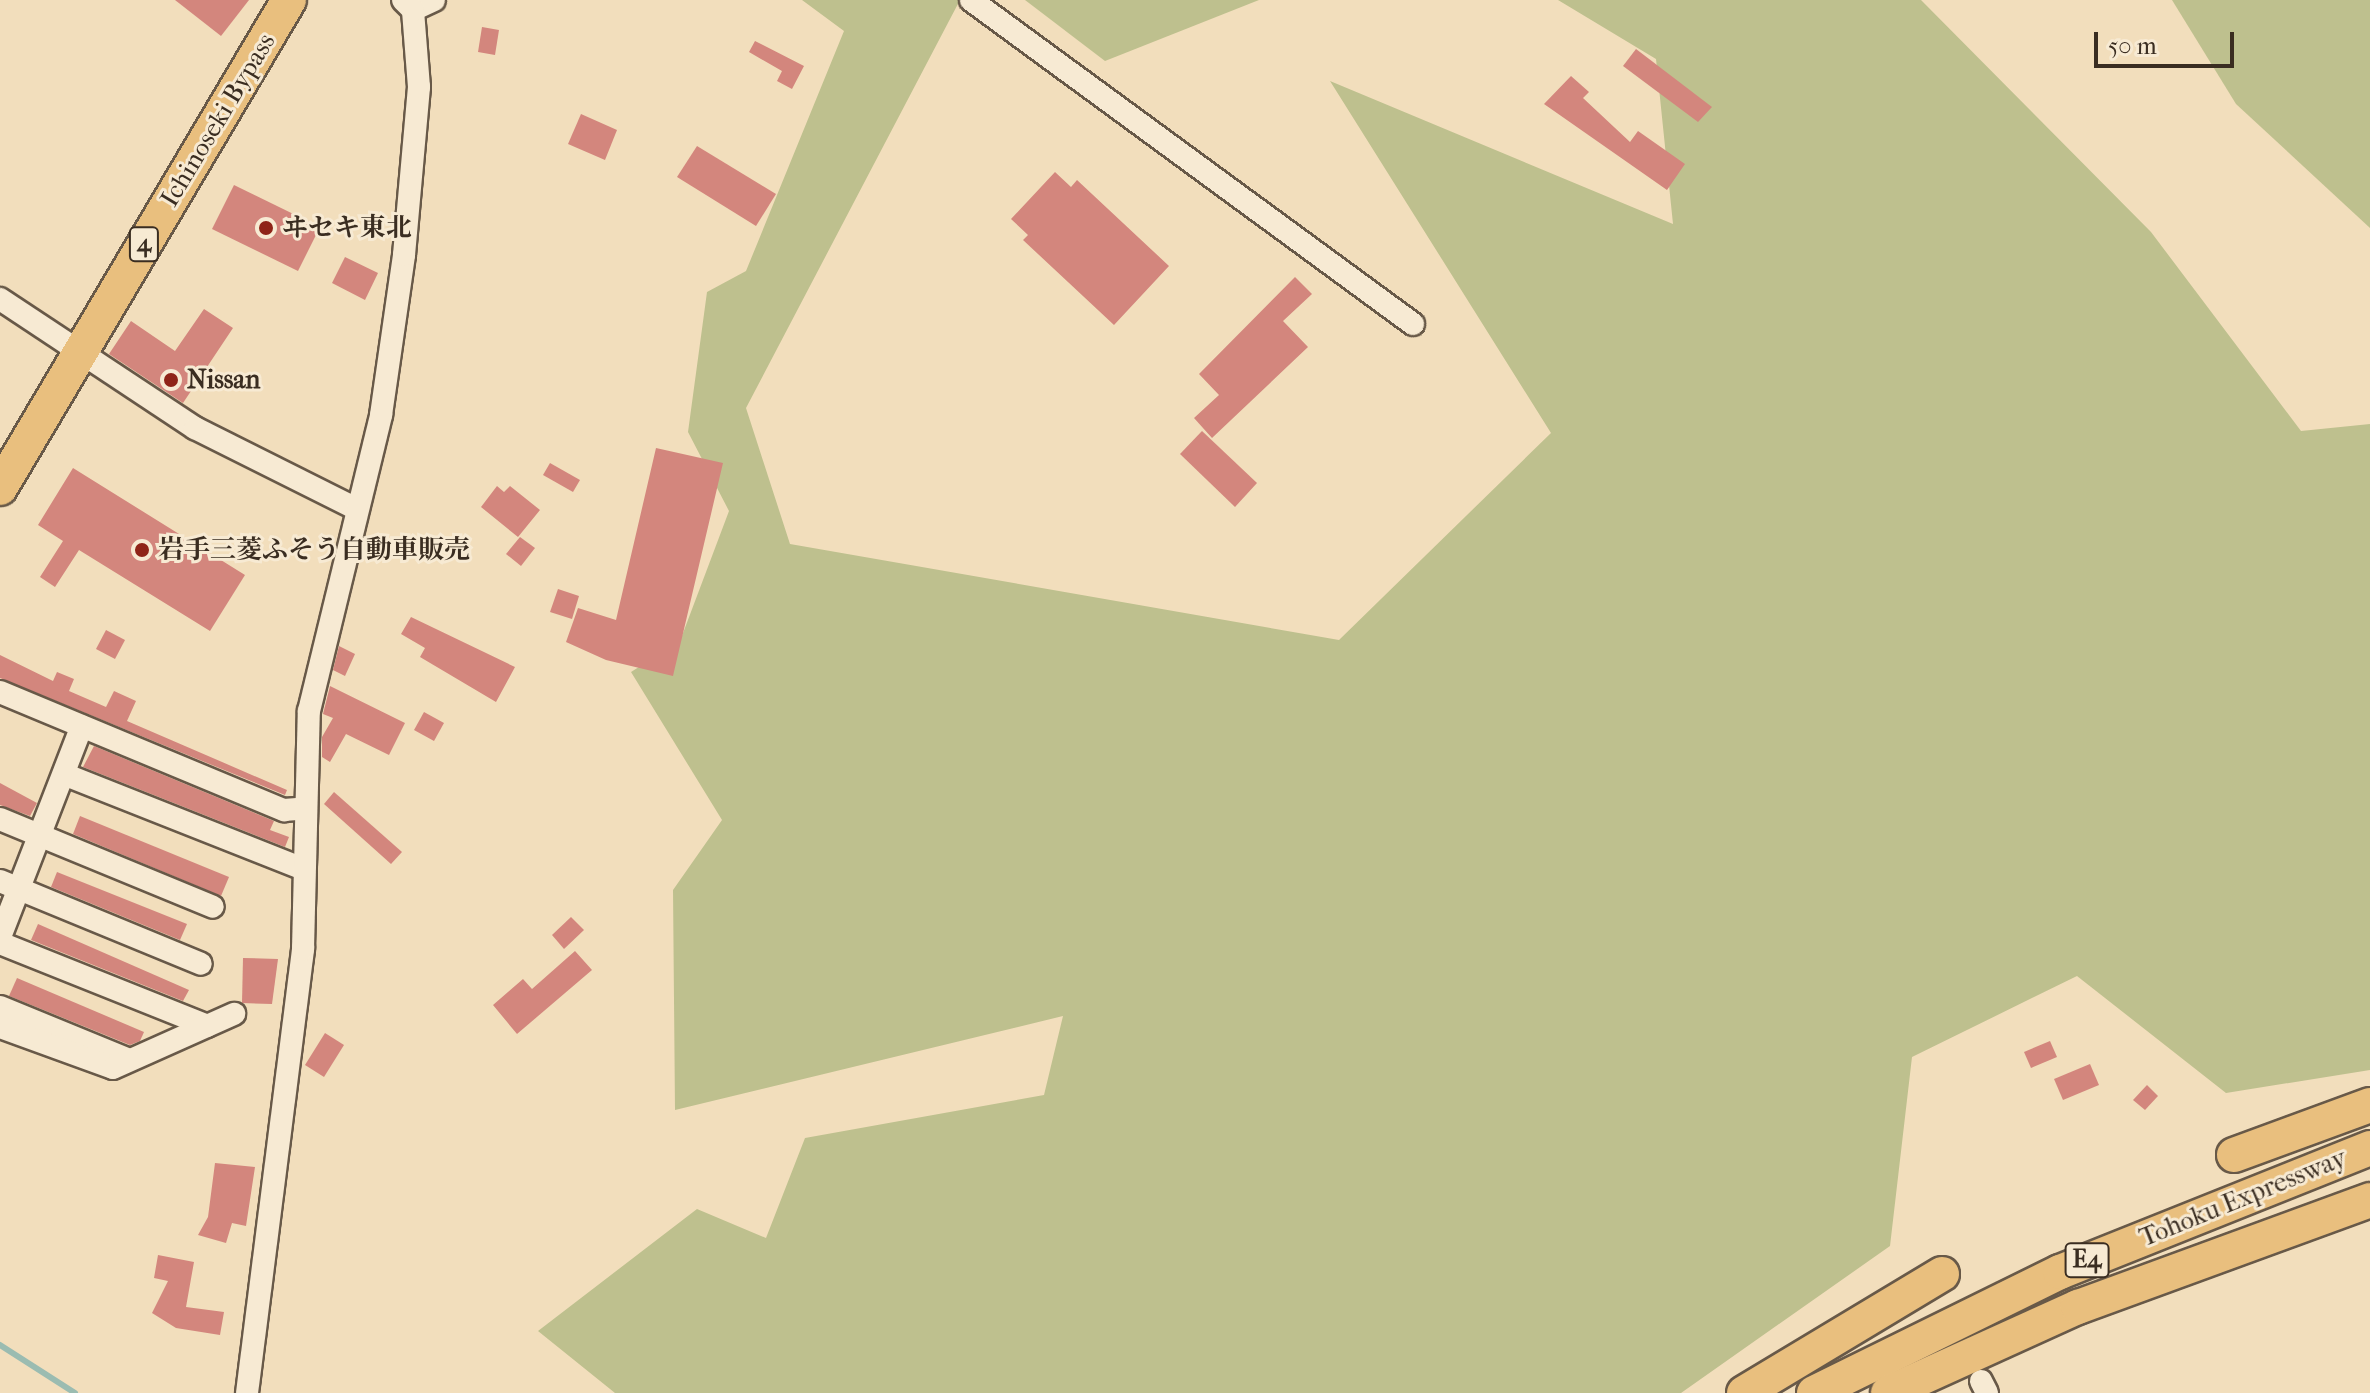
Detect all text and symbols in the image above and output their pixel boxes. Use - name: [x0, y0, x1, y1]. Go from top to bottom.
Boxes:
- scale bar: [2098, 16, 2238, 66]
- street label: Ichinoseki Bypass: [154, 28, 282, 212]
- text: 50 m: [2108, 32, 2157, 60]
- place label: ヰセキ東北: [282, 212, 412, 244]
- marker: ヰセキ東北: [257, 219, 275, 237]
- road number: 4: [128, 224, 160, 264]
- place label: Nissan: [187, 364, 260, 396]
- marker: Nissan: [162, 371, 180, 389]
- place label: 岩手三菱ふそう自動車販売: [158, 534, 470, 566]
- marker: 岩手三菱ふそう自動車販売: [133, 541, 151, 559]
- street label: Tohoku Expressway: [2135, 1142, 2351, 1254]
- road number: E4: [2063, 1240, 2111, 1280]

